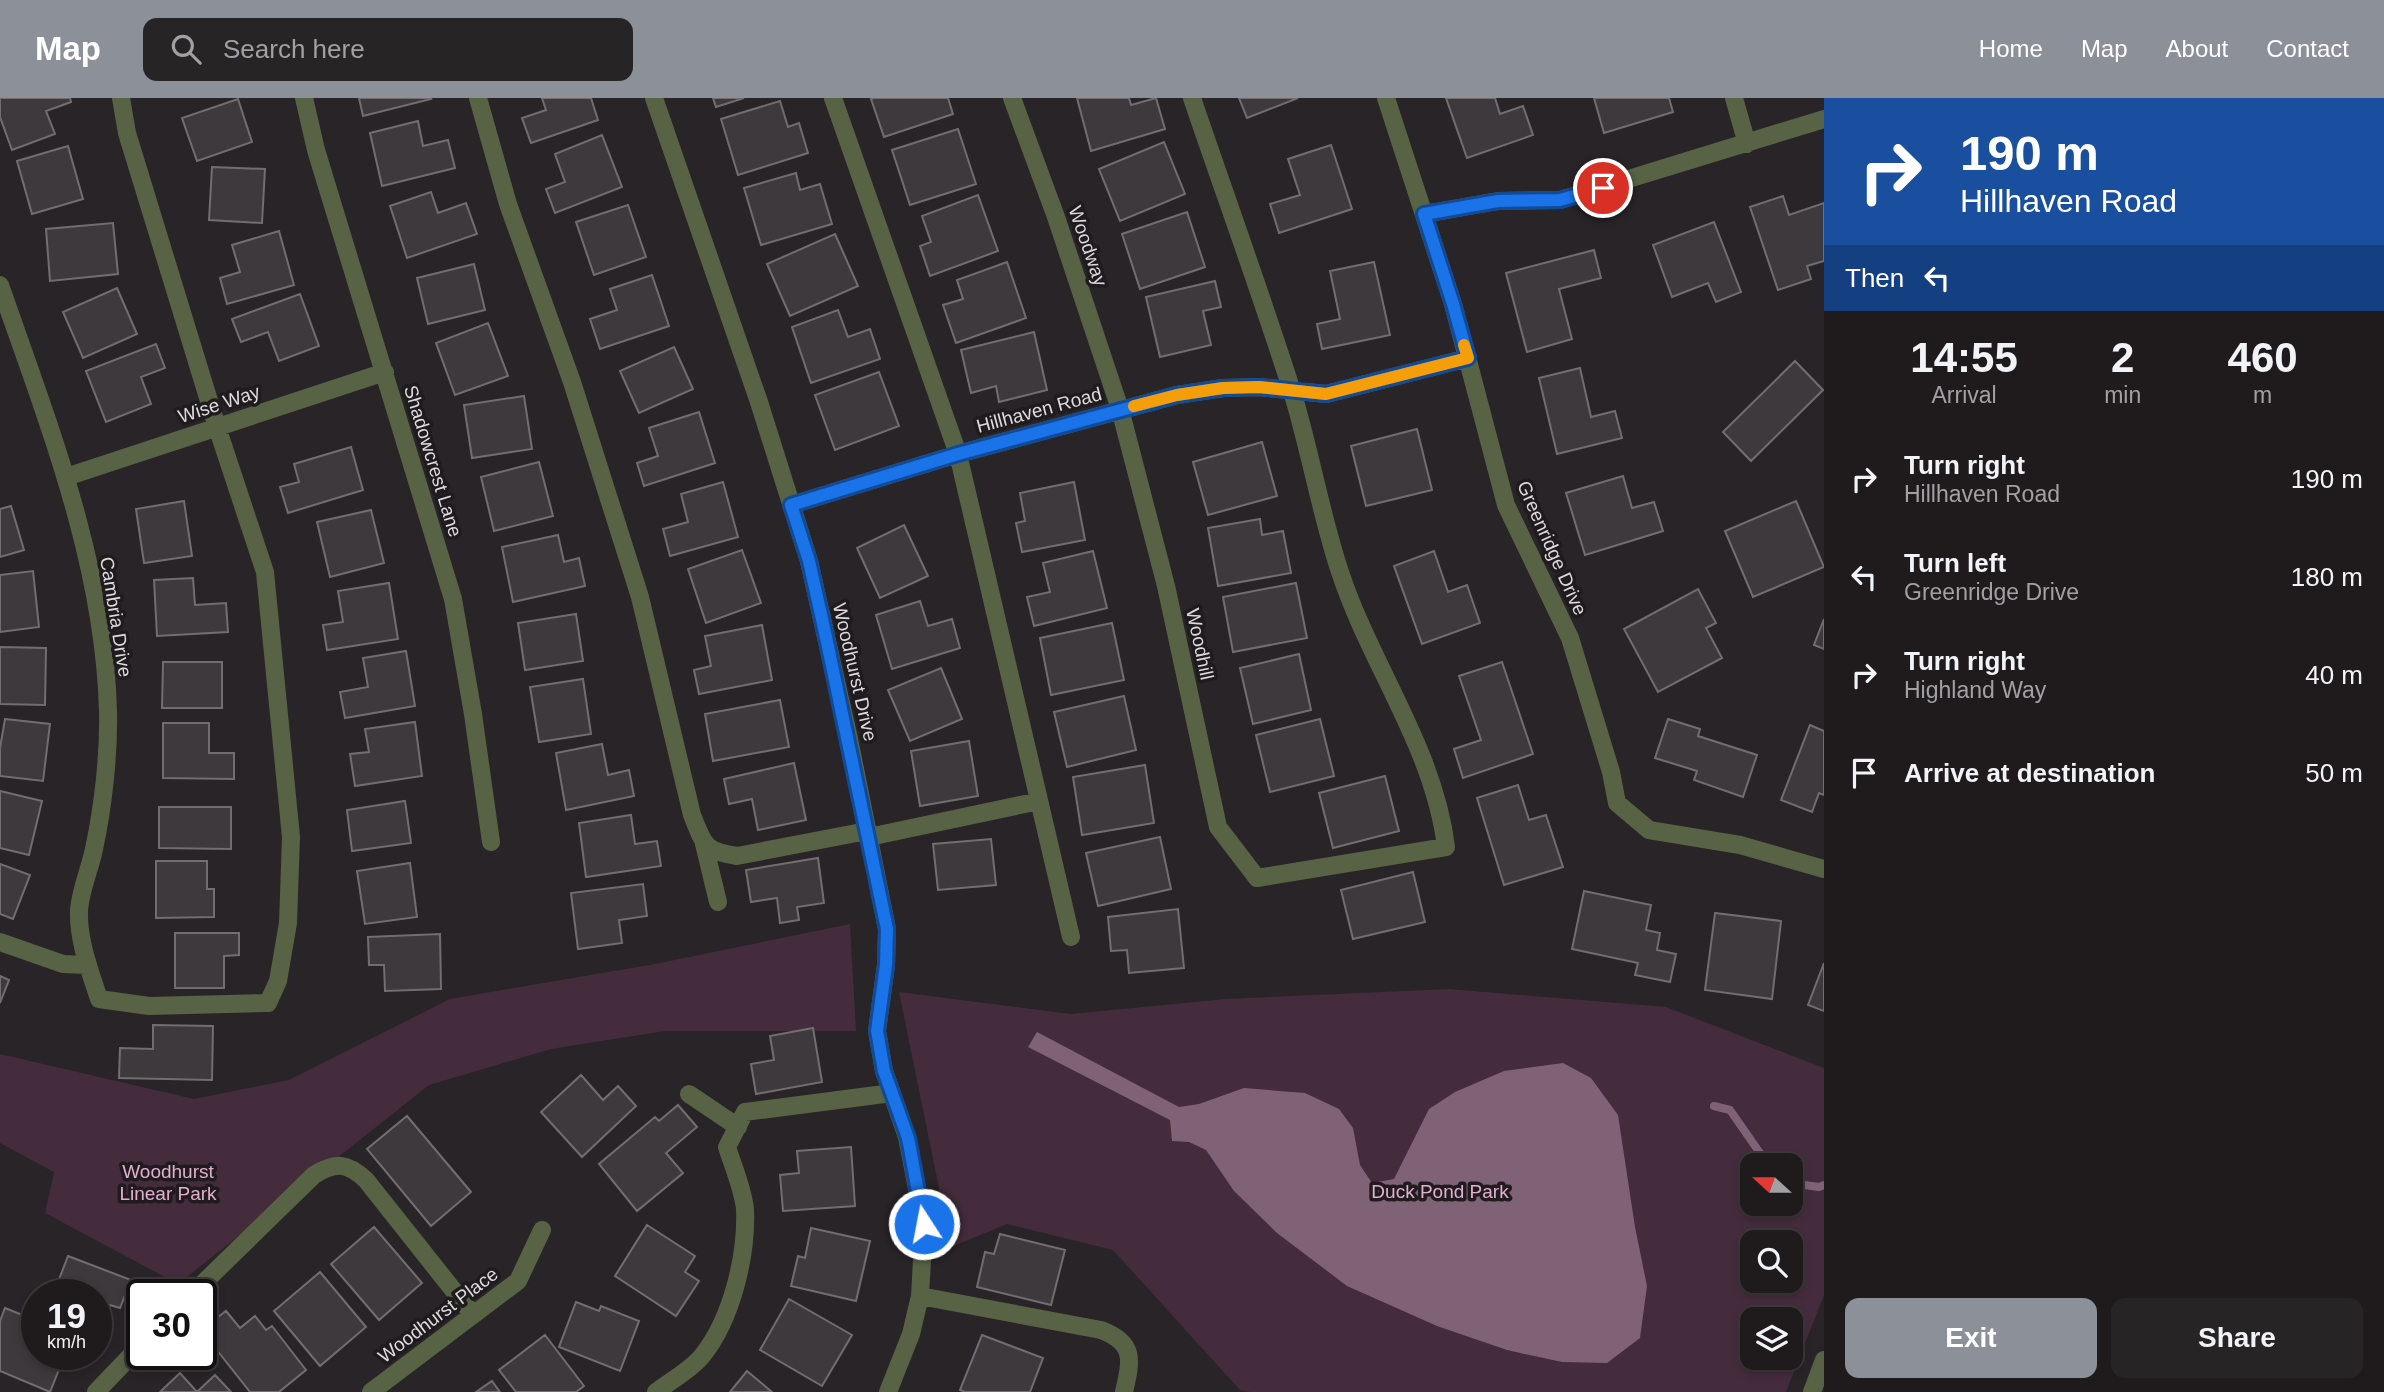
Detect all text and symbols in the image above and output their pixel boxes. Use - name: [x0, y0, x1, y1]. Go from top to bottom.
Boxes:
- search box: [143, 18, 633, 81]
- text: Map: [35, 30, 101, 67]
- icon: search: [167, 30, 205, 68]
- text: Search here: [223, 34, 365, 64]
- text: Home: [1979, 35, 2043, 62]
- text: Map: [2081, 35, 2128, 62]
- text: About: [2166, 35, 2228, 62]
- text: Contact: [2266, 35, 2349, 62]
- icon: right: [1845, 126, 1936, 217]
- text: 190 m: [1960, 126, 2099, 180]
- pin: [1573, 158, 1633, 218]
- icon: arrive: [1584, 169, 1622, 207]
- text: Hillhaven Road: [1960, 183, 2177, 219]
- street label: Woodway: [1065, 203, 1112, 289]
- icon: left: [1918, 259, 1956, 297]
- text: Then: [1845, 263, 1904, 293]
- text: 14:55: [1910, 334, 2018, 381]
- text: 2: [2111, 334, 2134, 381]
- text: 460: [2228, 334, 2298, 381]
- street label: Wise Way: [175, 381, 263, 427]
- text: Arrival: [1931, 382, 1997, 408]
- text: min: [2104, 382, 2141, 408]
- text: m: [2253, 382, 2272, 408]
- street label: Shadowcrest Lane: [400, 383, 466, 539]
- street label: Hillhaven Road: [974, 383, 1104, 437]
- text: Turn right: [1904, 450, 2025, 480]
- icon: right: [1845, 460, 1883, 498]
- text: 190 m: [2291, 464, 2363, 494]
- street label: Greenridge Drive: [1513, 478, 1591, 618]
- text: Hillhaven Road: [1904, 481, 2060, 507]
- text: Turn left: [1904, 548, 2006, 578]
- street label: Cambria Drive: [96, 555, 136, 679]
- icon: left: [1845, 558, 1883, 596]
- text: 180 m: [2291, 562, 2363, 592]
- text: Greenridge Drive: [1904, 579, 2079, 605]
- street label: Woodhurst Drive: [829, 601, 881, 743]
- street label: Woodhill: [1182, 606, 1218, 682]
- text: Turn right: [1904, 646, 2025, 676]
- icon: right: [1845, 656, 1883, 694]
- text: 40 m: [2305, 660, 2363, 690]
- text: Highland Way: [1904, 677, 2046, 703]
- icon: arrive: [1845, 754, 1883, 792]
- text: Arrive at destination: [1904, 758, 2155, 788]
- text: 50 m: [2305, 758, 2363, 788]
- north arrow: [1740, 1153, 1802, 1216]
- map controls: [1740, 1153, 1803, 1370]
- park label: Woodhurst Linear Park: [119, 1161, 217, 1204]
- park label: Duck Pond Park: [1371, 1181, 1509, 1202]
- position arrow: [887, 1187, 961, 1261]
- button: search: [1740, 1230, 1803, 1293]
- street label: Woodhurst Place: [374, 1263, 502, 1367]
- speed limit sign: 30: [126, 1279, 217, 1370]
- text: 19: [47, 1296, 86, 1335]
- button: Exit: [1845, 1298, 2097, 1378]
- button: Share: [2111, 1298, 2363, 1378]
- button: layers: [1740, 1307, 1803, 1370]
- text: km/h: [47, 1332, 86, 1352]

